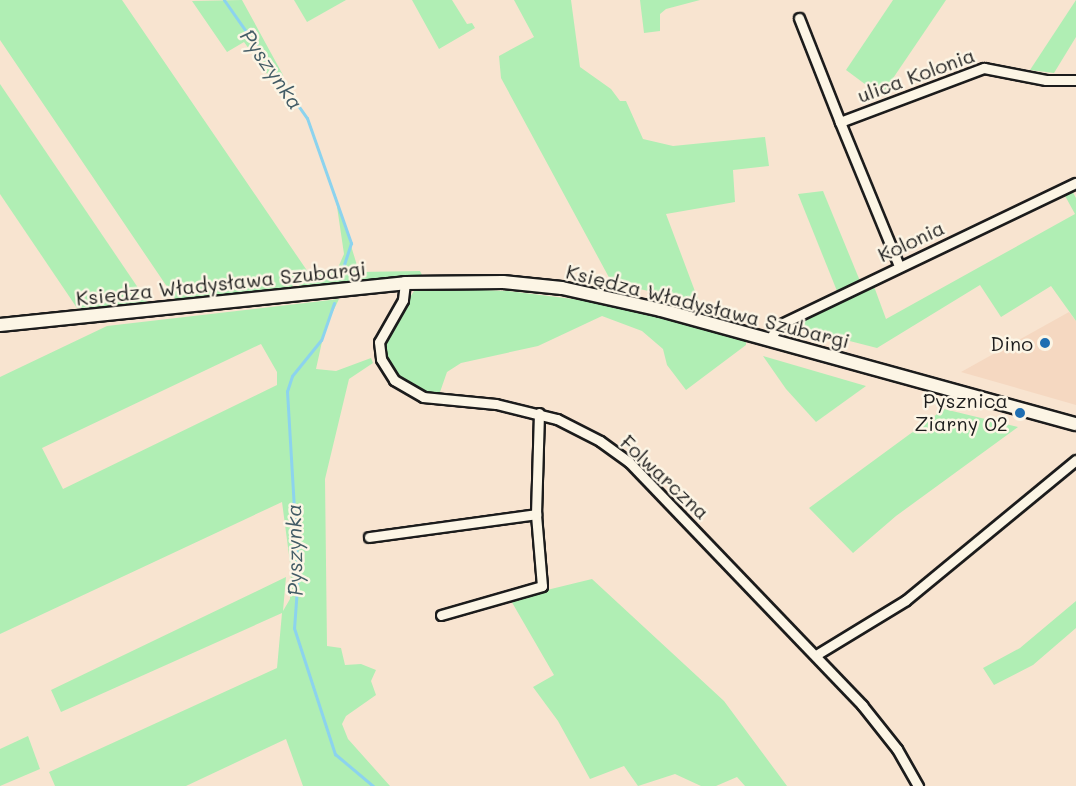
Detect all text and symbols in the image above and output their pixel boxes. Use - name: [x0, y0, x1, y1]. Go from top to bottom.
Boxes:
- water label: Pyszynka: [235, 24, 309, 114]
- street label: ulica Kolonia: [854, 43, 978, 107]
- street label: Kolonia: [874, 215, 948, 267]
- street label: Księdza Władysława Szubargi: [75, 256, 367, 310]
- street label: Księdza Władysława Szubargi: [564, 259, 852, 353]
- place label: Dino: [990, 331, 1033, 355]
- marker: Dino: [1038, 336, 1052, 350]
- place label: Pysznica Ziarny 02: [915, 389, 1008, 436]
- marker: Pysznica Ziarny 02: [1013, 406, 1027, 420]
- street label: Folwarczna: [616, 430, 714, 524]
- water label: Pyszynka: [281, 504, 307, 596]

